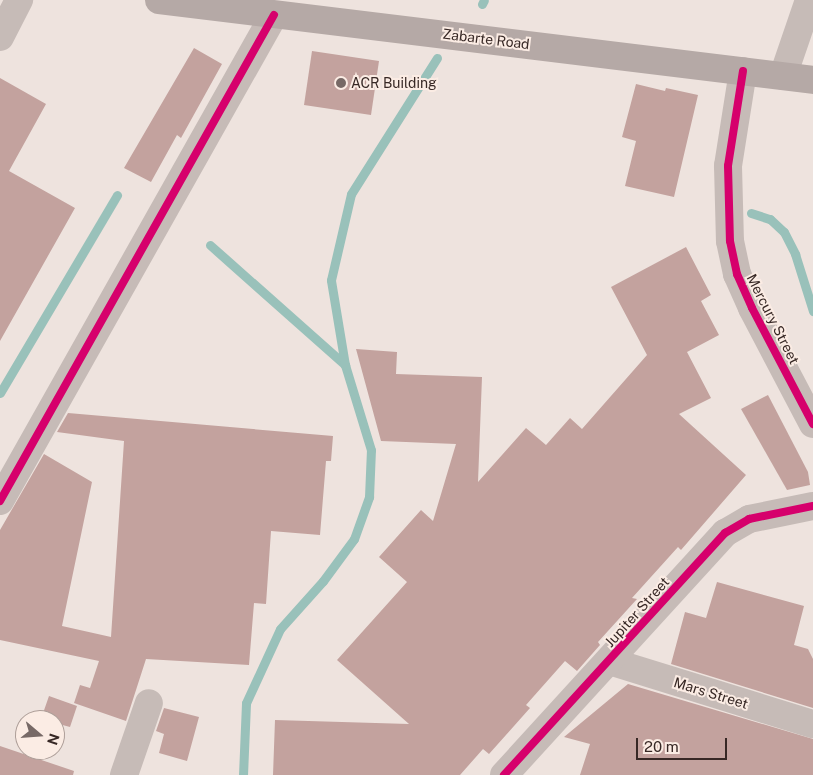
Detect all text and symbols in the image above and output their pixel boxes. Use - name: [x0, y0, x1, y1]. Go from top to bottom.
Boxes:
- street label: Zabarte Road: [441, 25, 531, 53]
- place label: ACR Building: [351, 75, 437, 91]
- marker: ACR Building: [335, 77, 347, 89]
- street label: Mercury Street: [743, 271, 803, 367]
- street label: Jupiter Street: [601, 574, 673, 650]
- street label: Mars Street: [672, 674, 750, 712]
- north arrow: [15, 710, 65, 760]
- scale bar: [638, 728, 729, 760]
- text: N: [44, 732, 63, 747]
- text: 20 m: [644, 738, 679, 755]

